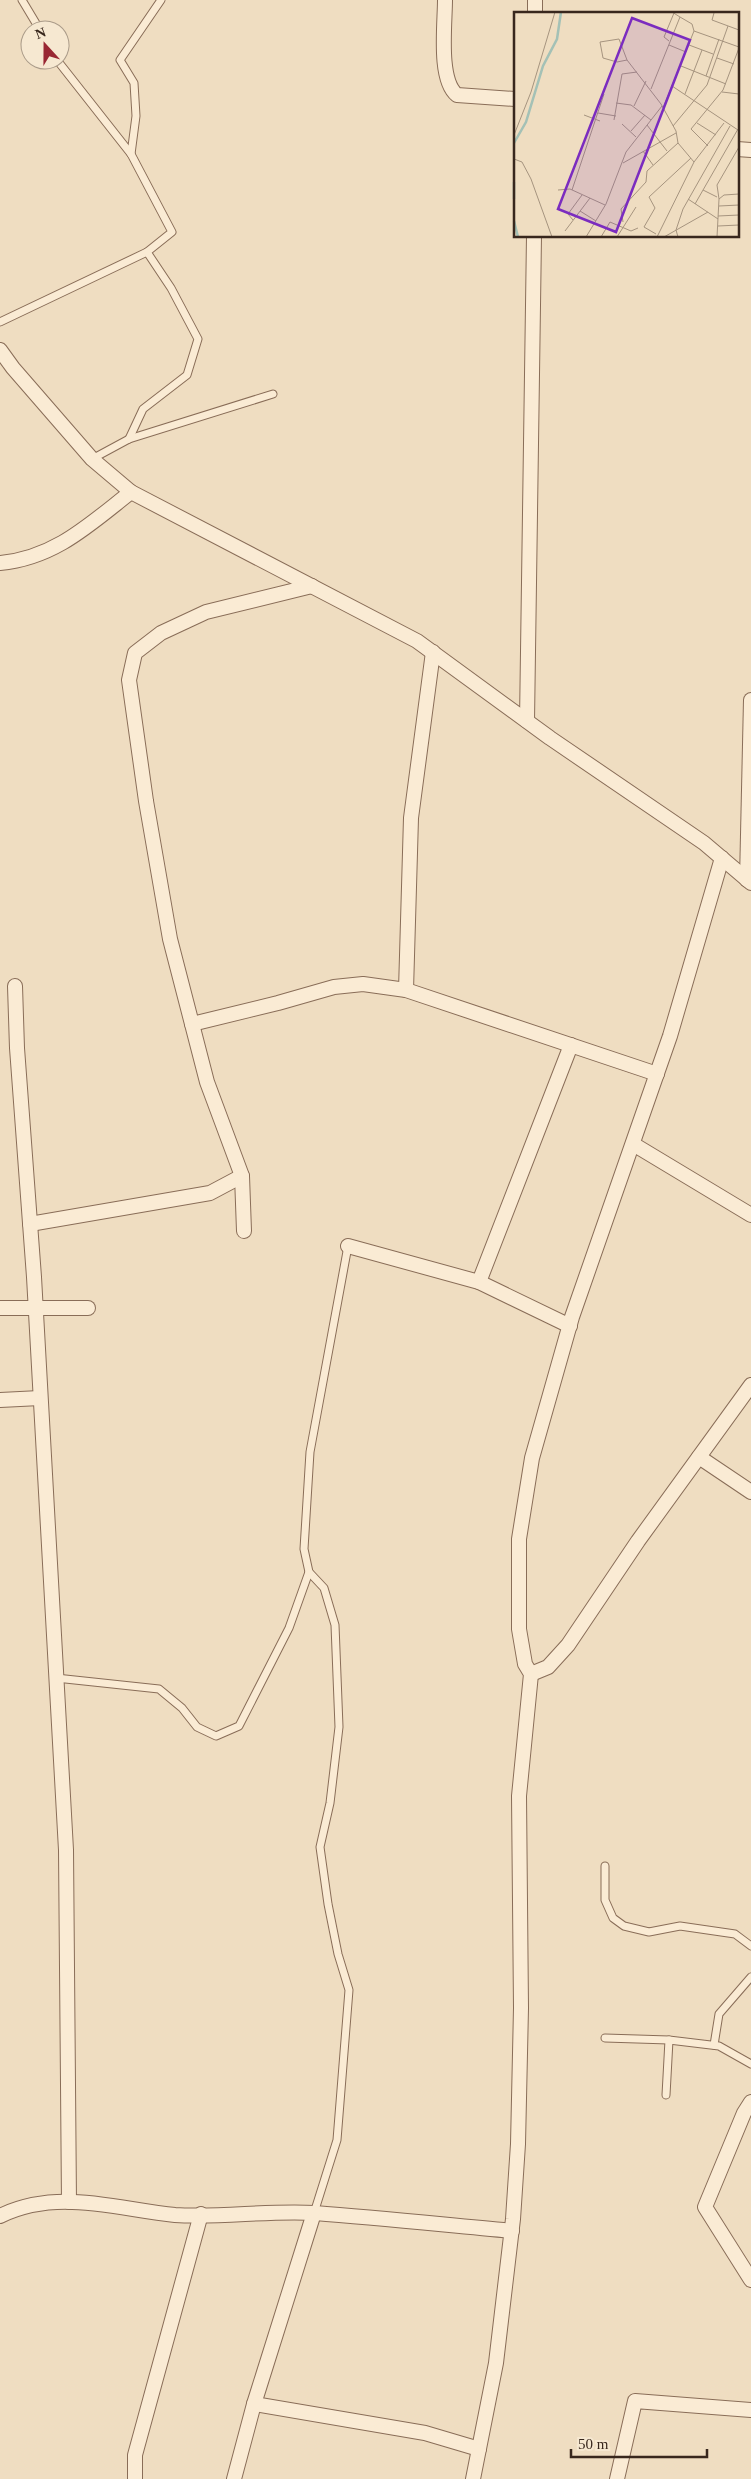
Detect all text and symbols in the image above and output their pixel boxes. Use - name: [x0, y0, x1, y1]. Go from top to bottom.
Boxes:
- inset map: [514, 12, 738, 238]
- north arrow: [20, 20, 70, 70]
- text: N: [33, 25, 48, 42]
- scale bar: [571, 2426, 707, 2458]
- text: 50 m: [578, 2436, 609, 2452]

